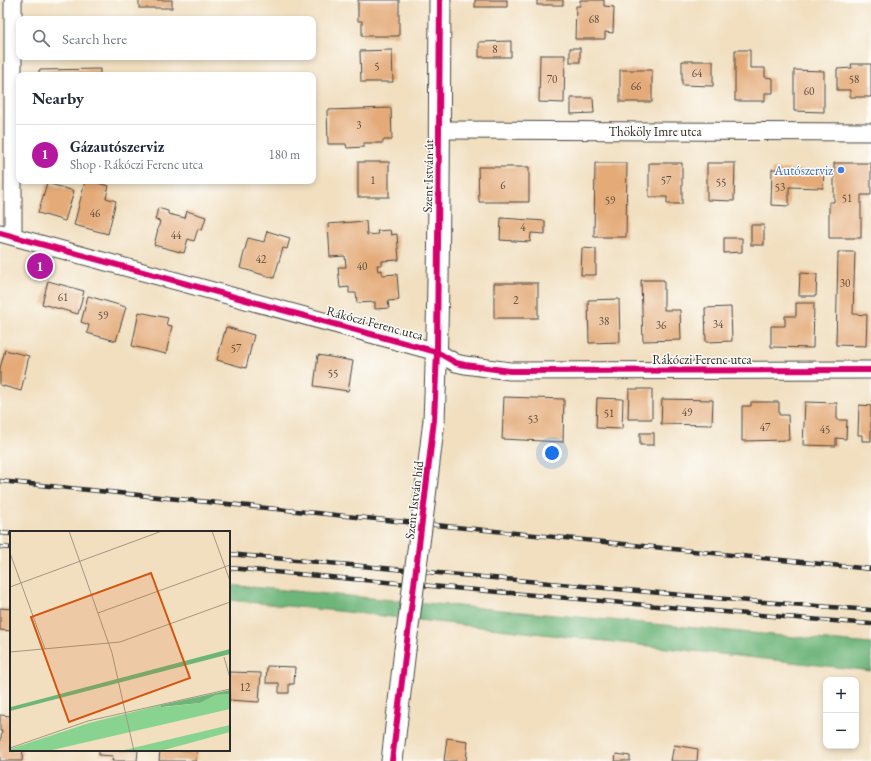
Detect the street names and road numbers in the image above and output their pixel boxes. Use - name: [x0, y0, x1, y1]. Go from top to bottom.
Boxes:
- street label: Thököly Imre utca: [608, 123, 702, 140]
- street label: Szent István út: [419, 139, 437, 213]
- street label: Rákóczi Ferenc utca: [325, 302, 426, 344]
- street label: Rákóczi Ferenc utca: [652, 351, 752, 368]
- street label: Szent István híd: [401, 459, 427, 540]

